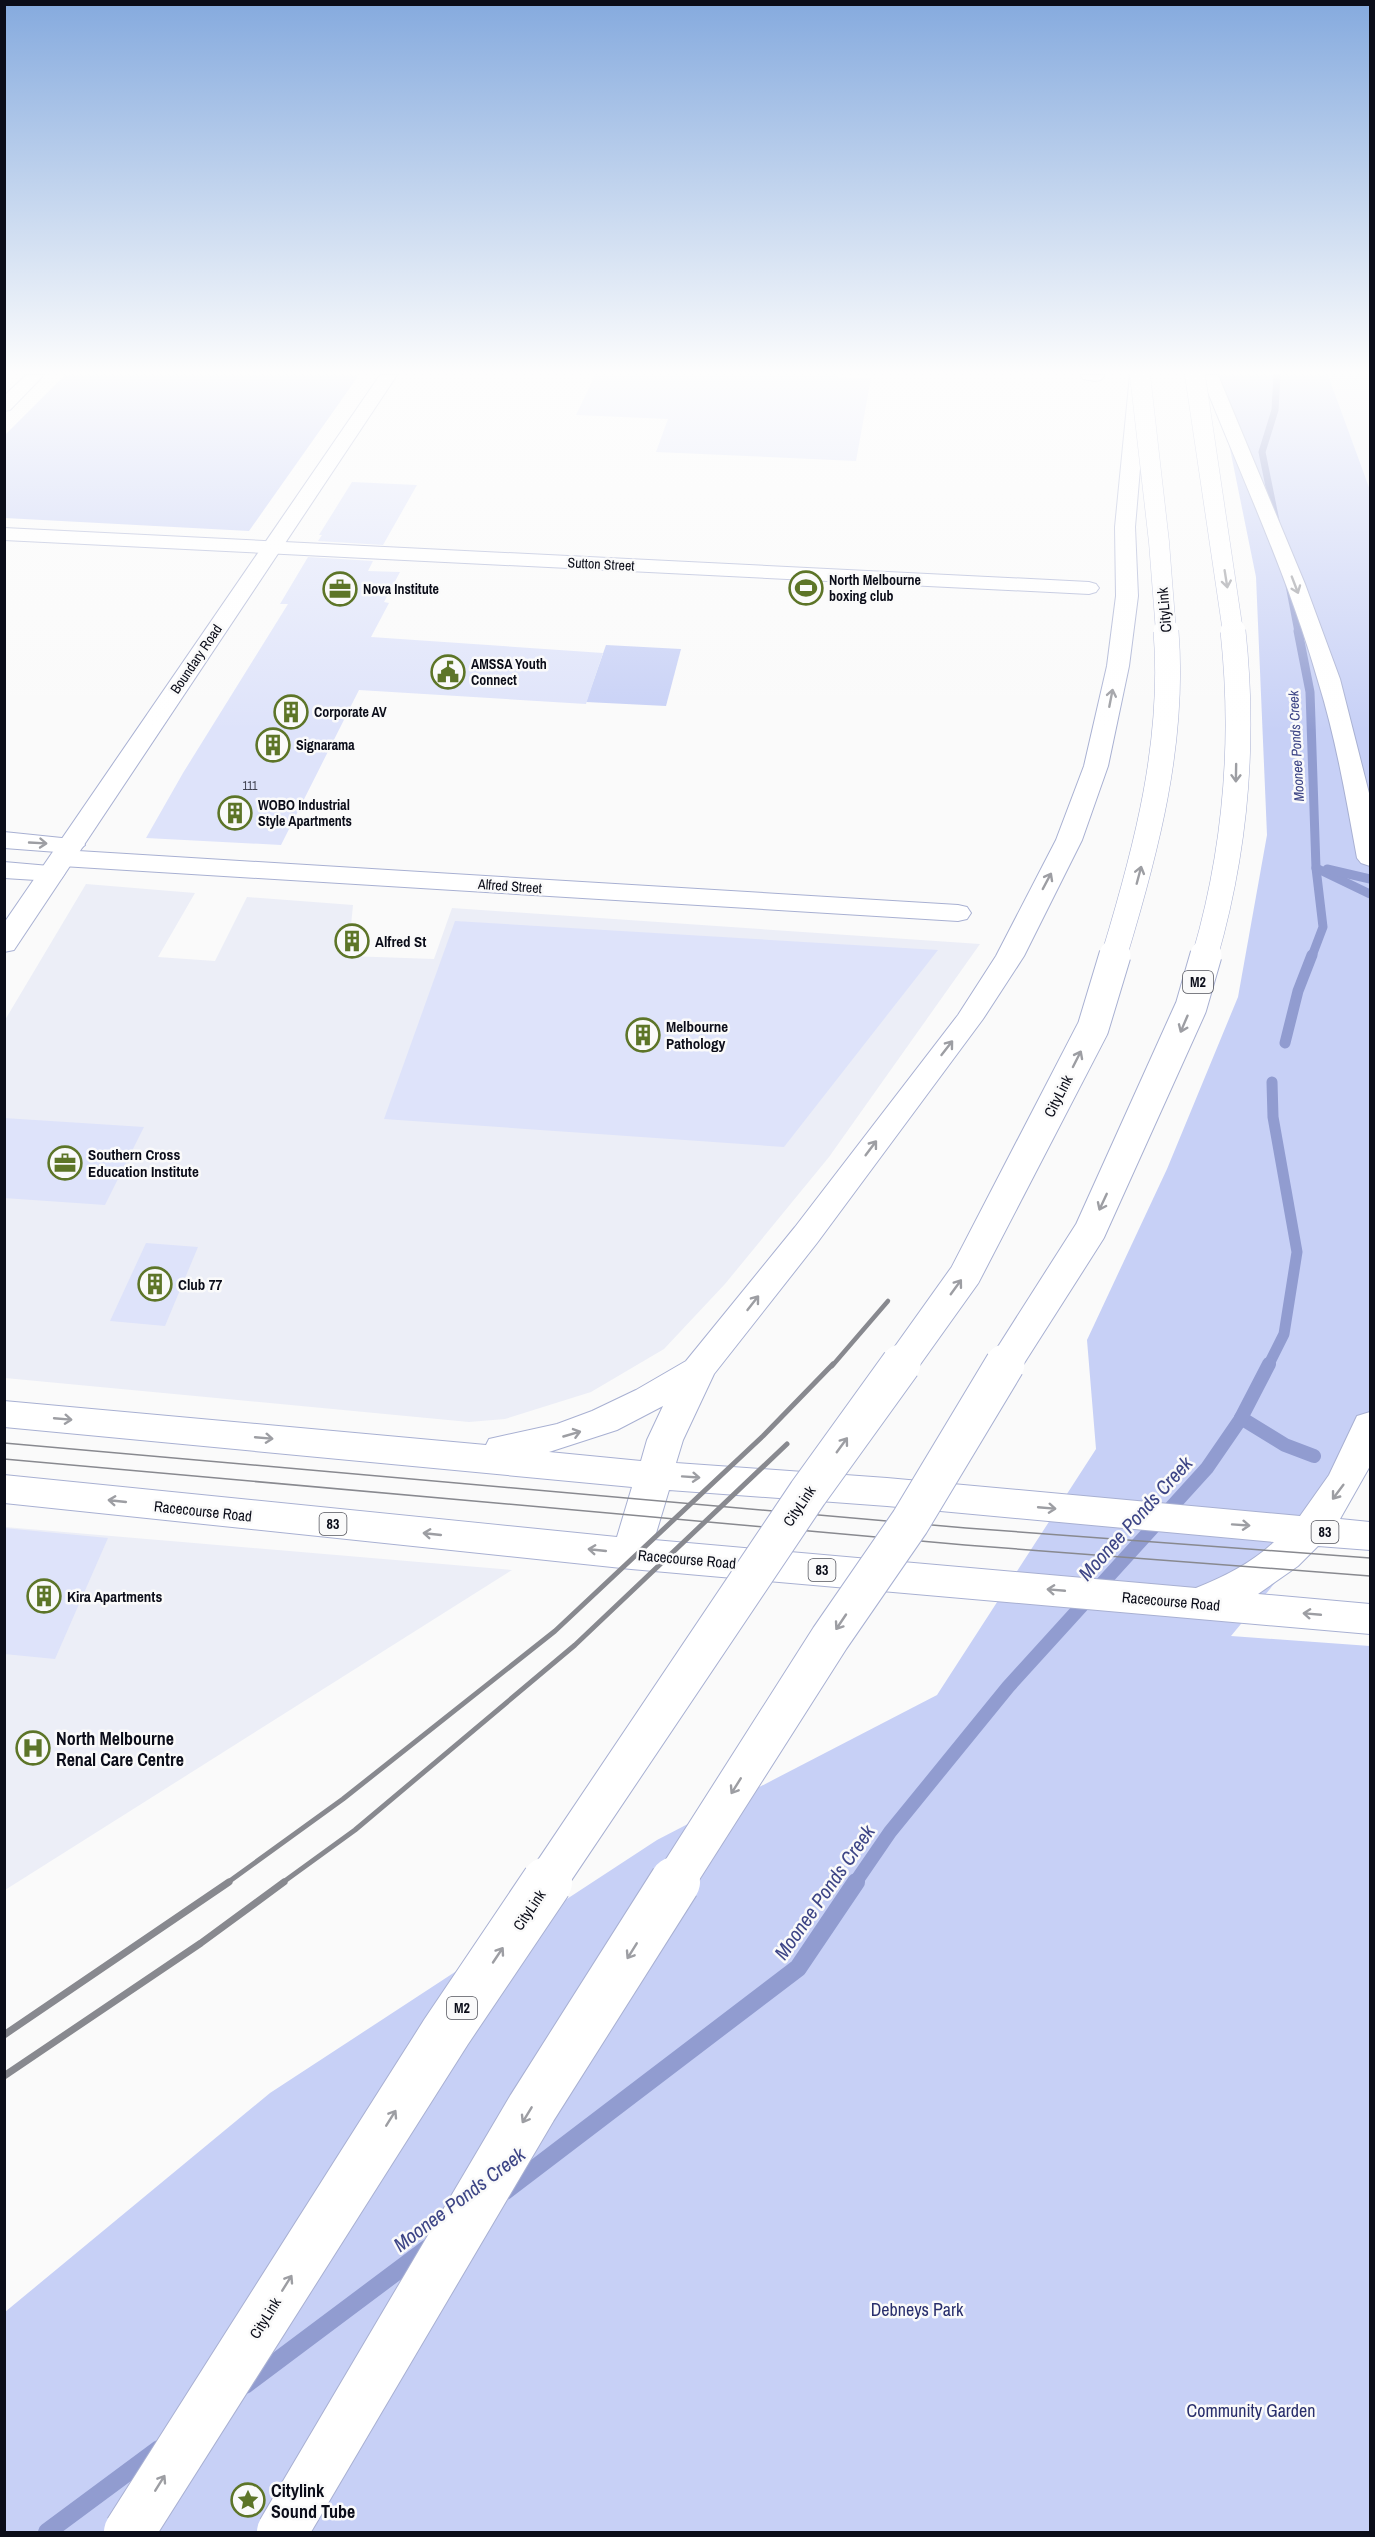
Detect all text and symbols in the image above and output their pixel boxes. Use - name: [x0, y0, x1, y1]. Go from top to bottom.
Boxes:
- street label: Sutton Street: [567, 553, 635, 575]
- one-way arrow: [1221, 568, 1232, 588]
- sports icon: North Melbourne boxing club: [788, 570, 824, 606]
- office icon: Nova Institute: [322, 571, 358, 607]
- place label: North Melbourne boxing club: [829, 571, 921, 605]
- one-way arrow: [1290, 575, 1301, 594]
- place label: Nova Institute: [363, 580, 439, 598]
- street label: CityLink: [1151, 586, 1176, 633]
- street label: Boundary Road: [166, 621, 226, 697]
- public building icon: AMSSA Youth Connect: [430, 654, 466, 690]
- place label: AMSSA Youth Connect: [471, 655, 547, 689]
- one-way arrow: [1106, 689, 1117, 708]
- water label: Moonee Ponds Creek: [1284, 689, 1308, 802]
- building icon: Corporate AV: [273, 694, 309, 730]
- place label: Corporate AV: [314, 703, 387, 721]
- building icon: Signarama: [255, 727, 291, 763]
- place label: Signarama: [296, 736, 355, 754]
- one-way arrow: [1231, 762, 1242, 782]
- house number: 111: [243, 778, 258, 794]
- building icon: WOBO Industrial Style Apartments: [217, 795, 253, 831]
- place label: WOBO Industrial Style Apartments: [258, 796, 352, 830]
- one-way arrow: [28, 837, 48, 848]
- one-way arrow: [1133, 865, 1145, 884]
- one-way arrow: [1042, 873, 1053, 891]
- street label: Alfred Street: [477, 875, 542, 897]
- building icon: Alfred St: [334, 923, 370, 959]
- place label: Alfred St: [375, 931, 426, 952]
- road number: M2: [1183, 971, 1213, 993]
- one-way arrow: [1178, 1014, 1189, 1033]
- place label: Melbourne Pathology: [666, 1016, 728, 1054]
- building icon: Melbourne Pathology: [625, 1017, 661, 1053]
- one-way arrow: [941, 1040, 954, 1056]
- one-way arrow: [1071, 1051, 1083, 1068]
- street label: CityLink: [1038, 1070, 1078, 1121]
- one-way arrow: [865, 1141, 877, 1157]
- place label: Southern Cross Education Institute: [88, 1144, 199, 1182]
- office icon: Southern Cross Education Institute: [47, 1145, 83, 1181]
- one-way arrow: [1097, 1192, 1109, 1210]
- building icon: Club 77: [137, 1266, 173, 1302]
- place label: Club 77: [178, 1274, 223, 1295]
- one-way arrow: [950, 1279, 962, 1295]
- one-way arrow: [746, 1295, 759, 1311]
- one-way arrow: [52, 1414, 72, 1425]
- one-way arrow: [562, 1428, 581, 1439]
- one-way arrow: [254, 1433, 273, 1444]
- one-way arrow: [836, 1437, 848, 1453]
- water label: Moonee Ponds Creek: [1072, 1449, 1199, 1586]
- one-way arrow: [681, 1472, 701, 1483]
- street label: CityLink: [778, 1481, 821, 1531]
- one-way arrow: [1332, 1483, 1345, 1499]
- street label: Racecourse Road: [153, 1495, 253, 1527]
- one-way arrow: [108, 1496, 128, 1507]
- one-way arrow: [1036, 1503, 1056, 1514]
- road number: 83: [320, 1513, 346, 1535]
- one-way arrow: [1231, 1520, 1250, 1531]
- road number: 83: [1312, 1521, 1338, 1543]
- one-way arrow: [422, 1528, 442, 1539]
- one-way arrow: [588, 1544, 608, 1555]
- street label: Racecourse Road: [637, 1544, 737, 1574]
- road number: 83: [808, 1559, 836, 1581]
- building icon: Kira Apartments: [26, 1578, 62, 1614]
- one-way arrow: [1046, 1584, 1066, 1595]
- place label: Kira Apartments: [67, 1586, 162, 1607]
- street label: Racecourse Road: [1121, 1586, 1221, 1616]
- one-way arrow: [1303, 1608, 1323, 1619]
- one-way arrow: [835, 1613, 847, 1630]
- place label: North Melbourne Renal Care Centre: [56, 1726, 184, 1772]
- hospital icon: North Melbourne Renal Care Centre: [15, 1730, 51, 1766]
- one-way arrow: [730, 1777, 742, 1794]
- water label: Moonee Ponds Creek: [767, 1819, 881, 1965]
- street label: CityLink: [508, 1885, 551, 1935]
- one-way arrow: [625, 1942, 637, 1959]
- one-way arrow: [492, 1947, 504, 1964]
- road number: M2: [447, 1997, 477, 2019]
- one-way arrow: [521, 2107, 533, 2124]
- one-way arrow: [385, 2110, 398, 2127]
- water label: Moonee Ponds Creek: [388, 2140, 531, 2258]
- one-way arrow: [281, 2275, 293, 2292]
- street label: CityLink: [244, 2293, 286, 2343]
- park label: Debneys Park: [871, 2297, 964, 2322]
- park label: Community Garden: [1187, 2398, 1315, 2423]
- one-way arrow: [154, 2475, 166, 2492]
- place label: Citylink Sound Tube: [271, 2478, 355, 2524]
- place icon: Citylink Sound Tube: [230, 2482, 266, 2518]

